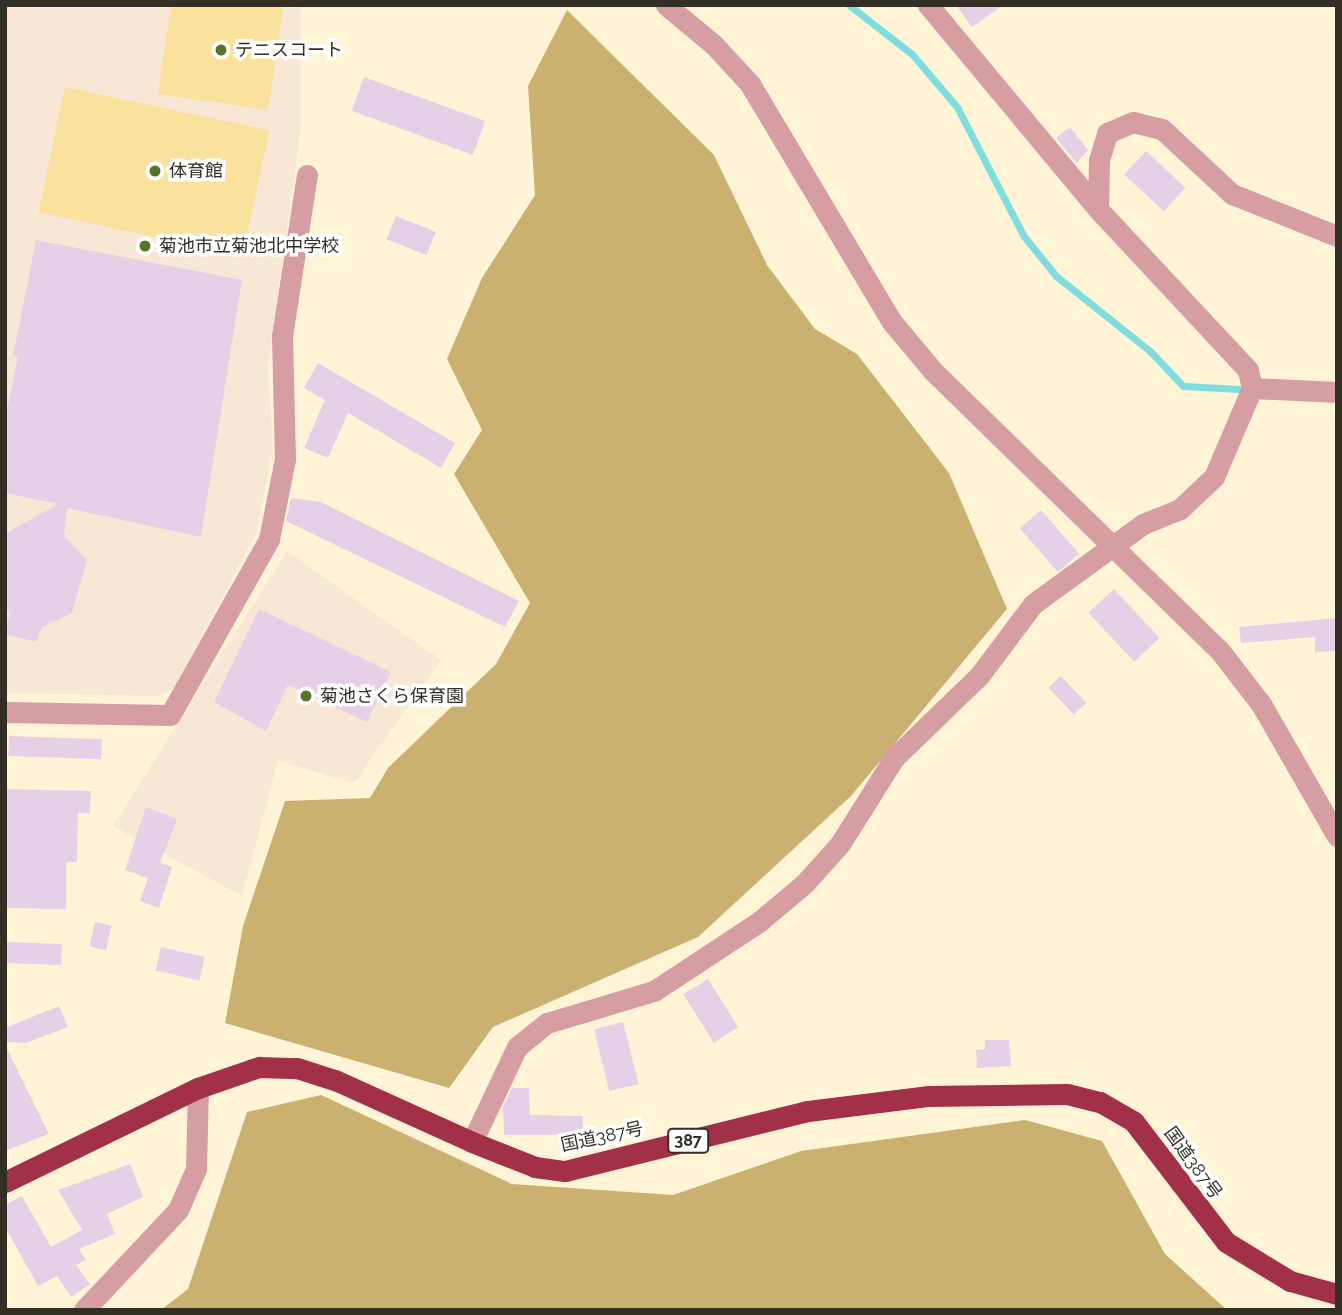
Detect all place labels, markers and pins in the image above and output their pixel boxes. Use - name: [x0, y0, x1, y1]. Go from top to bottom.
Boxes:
- place label: テニスコート: [235, 39, 343, 61]
- marker: テニスコート: [213, 42, 229, 58]
- place label: 体育館: [169, 160, 223, 182]
- marker: 体育館: [147, 163, 163, 179]
- place label: 菊池市立菊池北中学校: [159, 235, 339, 257]
- marker: 菊池市立菊池北中学校: [137, 238, 153, 254]
- place label: 菊池さくら保育園: [320, 685, 464, 707]
- marker: 菊池さくら保育園: [298, 688, 314, 704]

